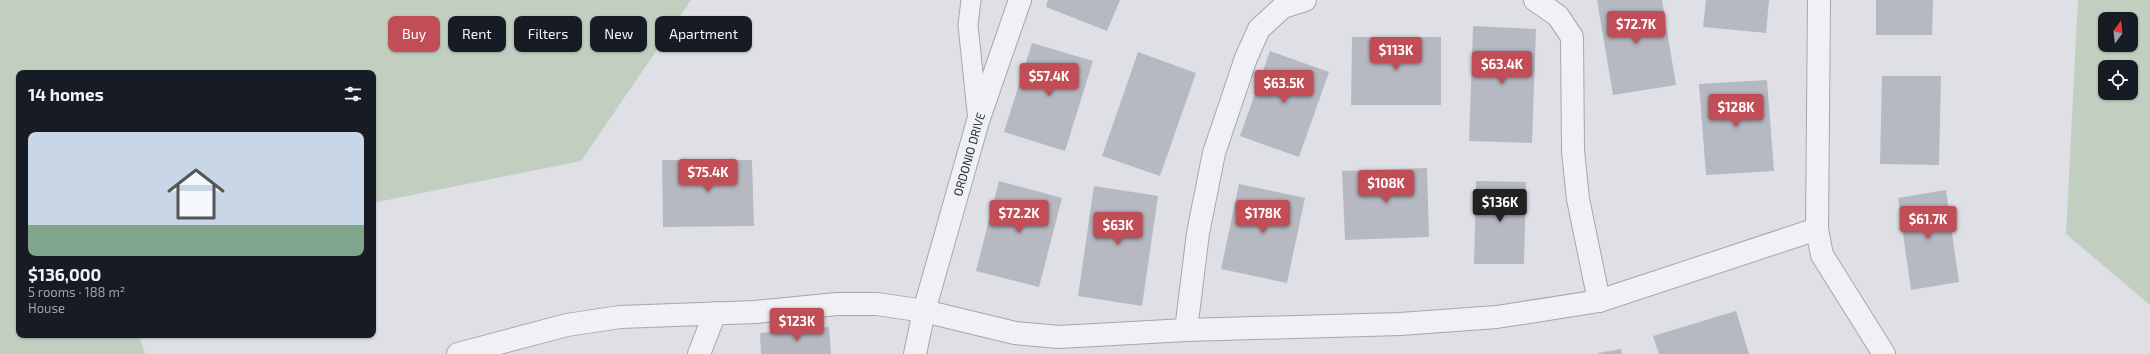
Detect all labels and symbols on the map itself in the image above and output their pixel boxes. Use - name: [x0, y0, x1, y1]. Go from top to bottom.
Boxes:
- pin: $72.7K: [1603, 11, 1669, 45]
- north arrow: [2098, 12, 2138, 52]
- pin: $113K: [1368, 37, 1424, 71]
- pin: $63.4K: [1469, 51, 1535, 85]
- pin: $57.4K: [1016, 63, 1082, 97]
- pin: $63.5K: [1251, 70, 1317, 104]
- pin: $128K: [1708, 94, 1764, 128]
- street label: ORDONIO DRIVE: [950, 110, 988, 198]
- pin: $75.4K: [675, 159, 741, 193]
- pin: $108K: [1358, 170, 1414, 204]
- pin: $136K: [1472, 189, 1528, 223]
- pin: $72.2K: [986, 200, 1052, 234]
- pin: $178K: [1235, 200, 1291, 234]
- pin: $61.7K: [1895, 206, 1961, 240]
- pin: $63K: [1094, 212, 1142, 246]
- pin: $123K: [769, 308, 825, 342]

